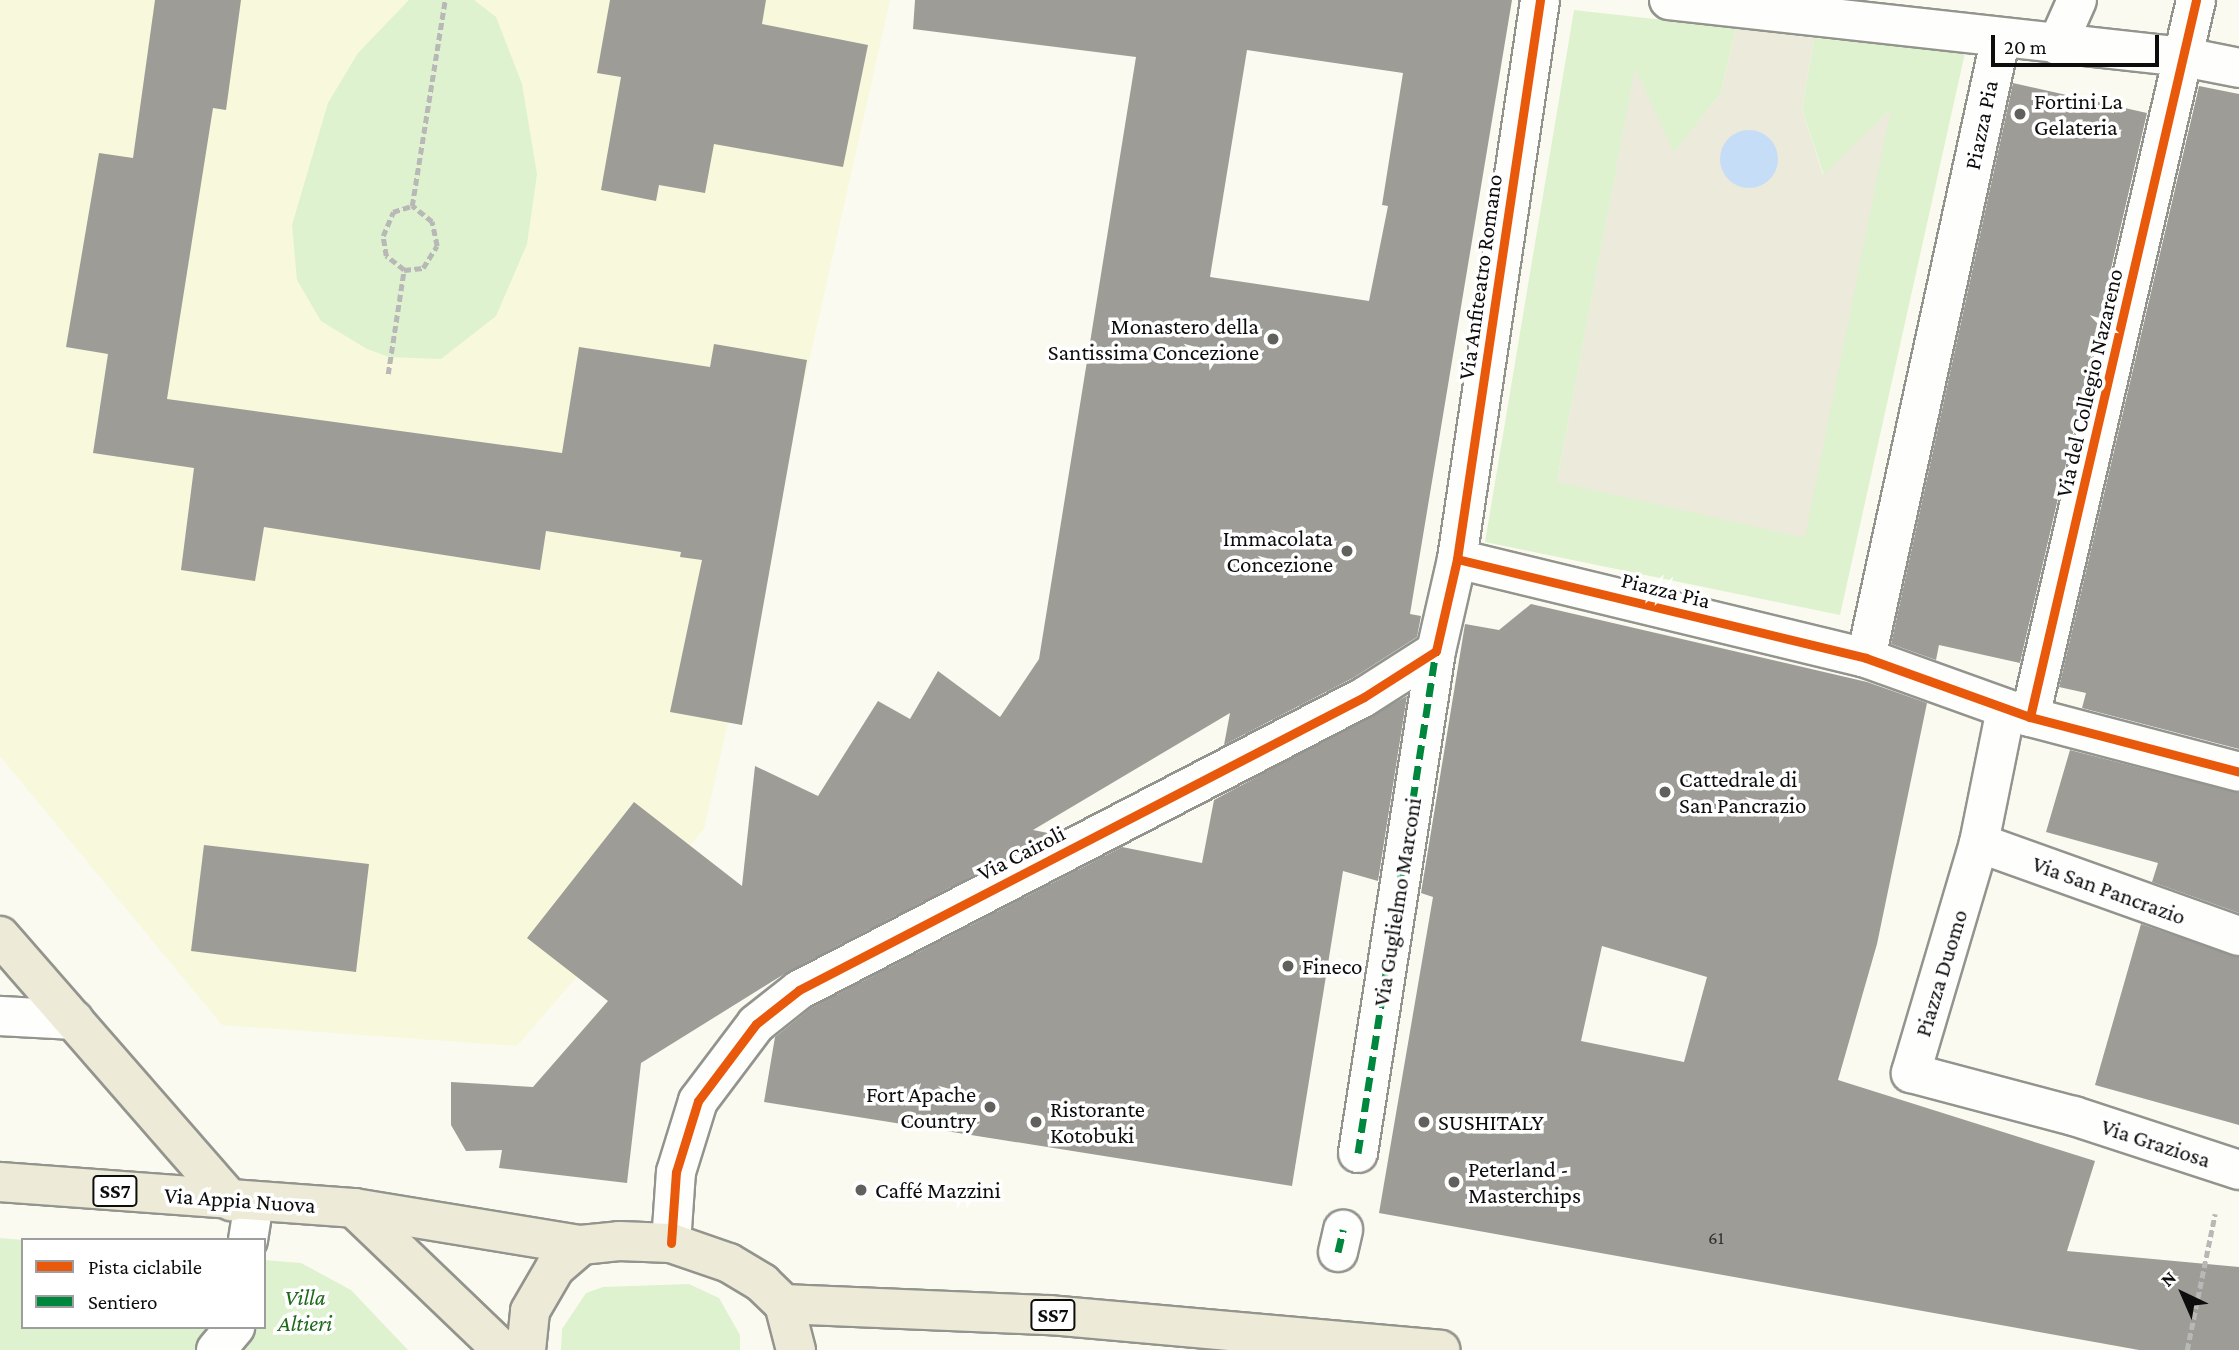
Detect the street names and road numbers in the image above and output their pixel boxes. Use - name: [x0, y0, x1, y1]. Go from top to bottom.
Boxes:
- street label: Piazza Pia: [1958, 78, 2004, 172]
- street label: Via Anfiteatro Romano: [1452, 172, 1508, 382]
- street label: Via del Collegio Nazareno: [2049, 266, 2129, 500]
- street label: Piazza Pia: [1619, 566, 1713, 614]
- street label: Via Guglielmo Marconi: [1367, 796, 1427, 1008]
- street label: Via Cairoli: [972, 819, 1070, 887]
- street label: Via San Pancrazio: [2029, 849, 2189, 931]
- street label: Piazza Duomo: [1909, 906, 1973, 1040]
- street label: Via Graziosa: [2098, 1112, 2214, 1174]
- road number: SS7: [92, 1174, 138, 1208]
- street label: Via Appia Nuova: [163, 1181, 317, 1219]
- road number: SS7: [1030, 1298, 1076, 1332]

